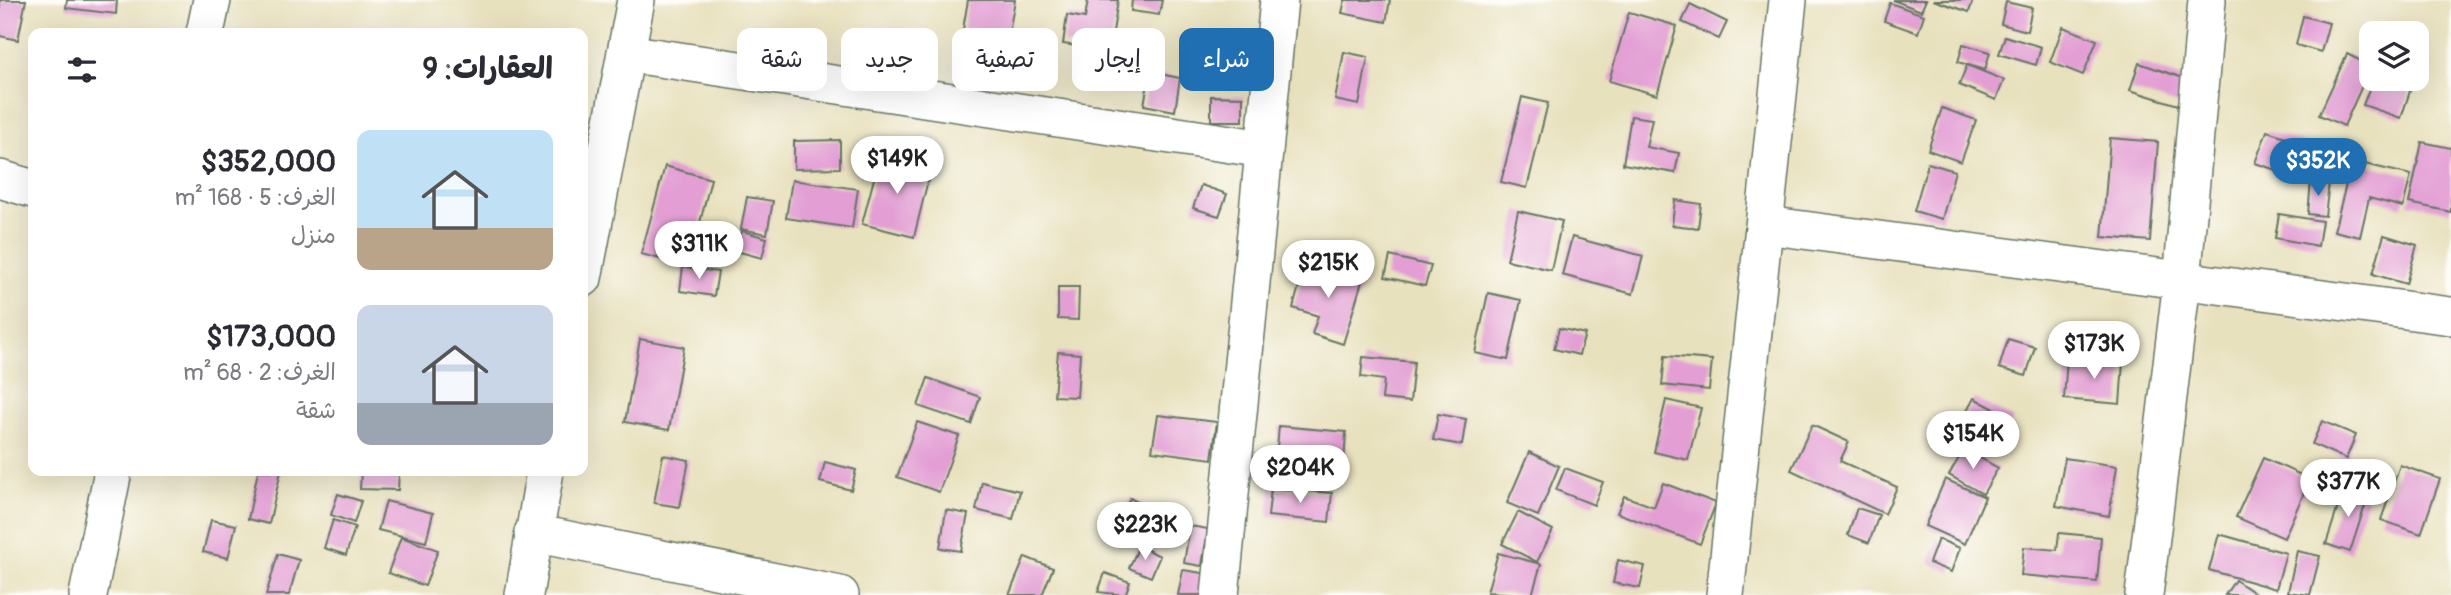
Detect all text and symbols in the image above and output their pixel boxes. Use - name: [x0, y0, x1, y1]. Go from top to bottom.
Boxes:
- map controls: [2359, 21, 2429, 91]
- button: layers: [2359, 21, 2429, 91]
- chip: شقة: [737, 28, 827, 91]
- chip: جديد: [841, 28, 938, 91]
- chip: تصفية: [952, 28, 1058, 91]
- chip: إيجار: [1072, 28, 1165, 91]
- chip: شراء: [1179, 28, 1274, 91]
- text: العقارات: 9: [423, 50, 553, 87]
- icon: filters: [63, 51, 101, 89]
- pin: $149K: [848, 136, 946, 196]
- pin: $352K: [2269, 138, 2367, 198]
- text: $352,000: [201, 143, 336, 180]
- text: $149K: [867, 144, 927, 173]
- text: $352K: [2286, 146, 2350, 175]
- icon: home: [413, 158, 497, 242]
- text: الغرف: 5 · 168 m²: [175, 183, 336, 212]
- text: منزل: [291, 221, 336, 250]
- pin: $311K: [650, 222, 748, 281]
- text: $311K: [670, 229, 728, 258]
- pin: $215K: [1279, 240, 1377, 300]
- text: $215K: [1298, 248, 1358, 277]
- text: $173,000: [206, 318, 336, 355]
- pin: $173K: [2045, 322, 2143, 381]
- text: $173K: [2064, 329, 2124, 358]
- icon: home: [413, 333, 497, 417]
- text: الغرف: 2 · 68 m²: [183, 358, 336, 387]
- text: شقة: [296, 396, 336, 425]
- pin: $154K: [1924, 412, 2022, 471]
- text: $154K: [1942, 419, 2004, 448]
- pin: $204K: [1251, 446, 1349, 505]
- text: $204K: [1266, 453, 1334, 482]
- pin: $377K: [2299, 460, 2397, 519]
- text: $377K: [2316, 467, 2380, 496]
- pin: $223K: [1096, 503, 1194, 562]
- text: $223K: [1113, 510, 1177, 539]

